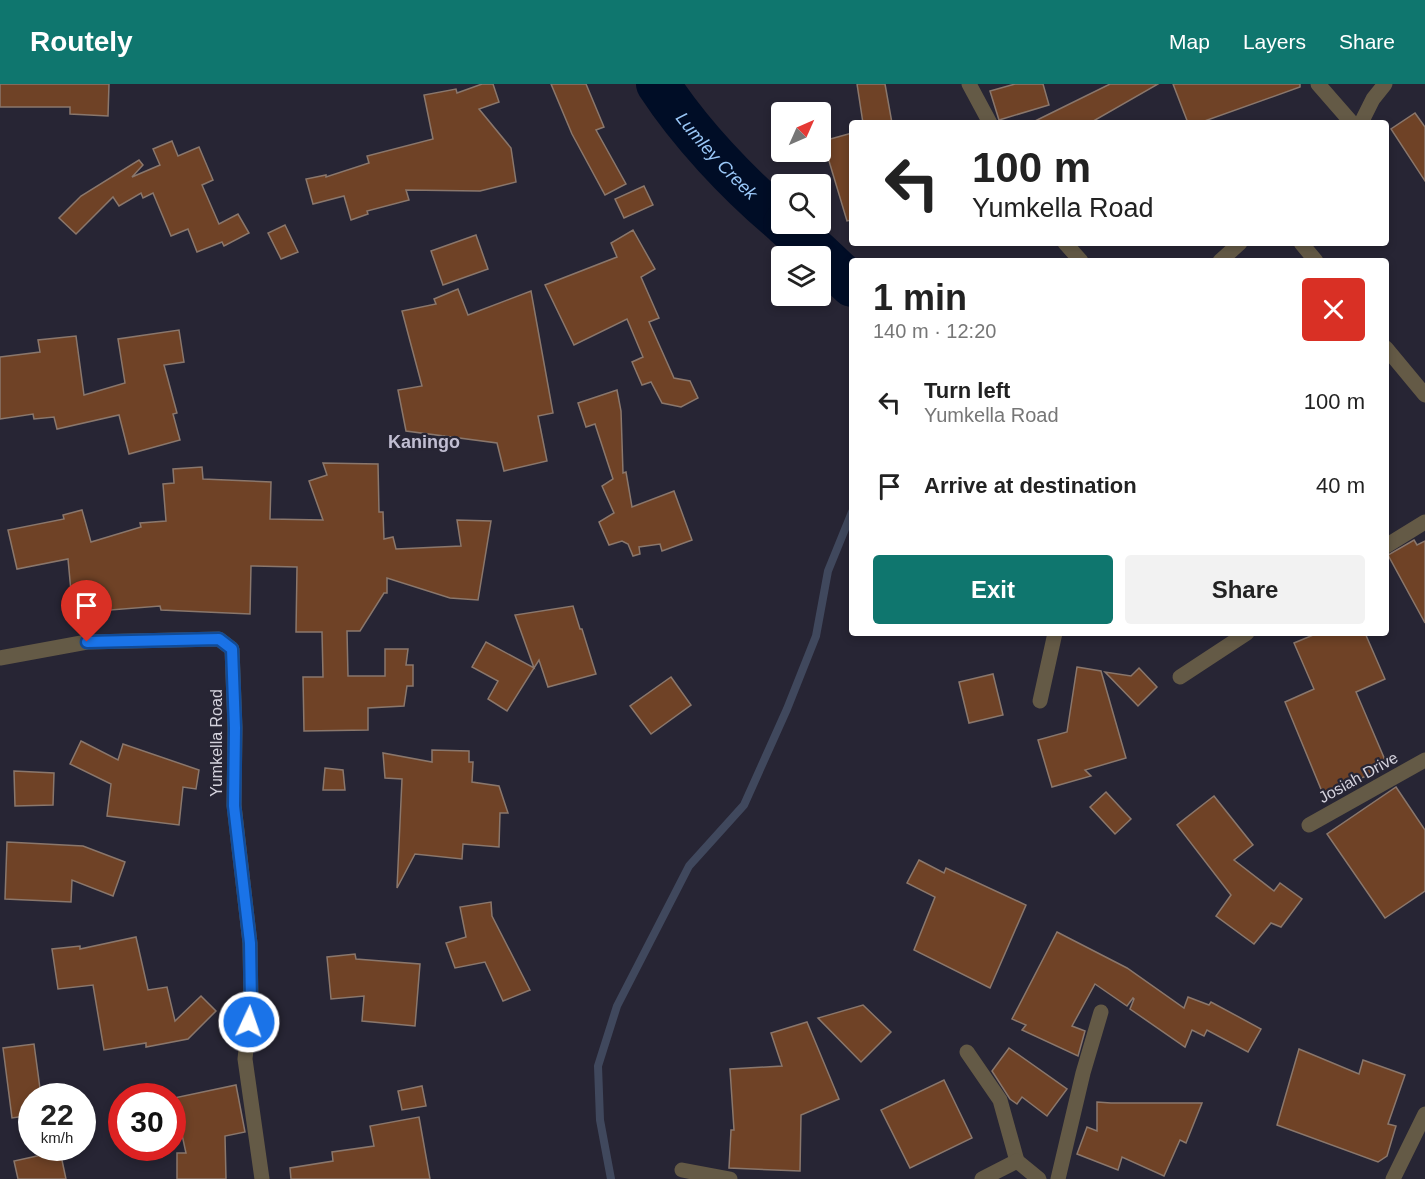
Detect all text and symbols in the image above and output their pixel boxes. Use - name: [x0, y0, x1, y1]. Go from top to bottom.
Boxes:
- text: Routely: [30, 26, 133, 57]
- text: Map: [1169, 30, 1210, 53]
- text: Layers: [1243, 30, 1306, 53]
- text: Share: [1339, 30, 1395, 53]
- north arrow: [771, 102, 831, 162]
- map controls: [771, 102, 831, 306]
- water label: Lumley Creek: [672, 108, 762, 204]
- icon: left: [873, 144, 951, 222]
- text: 100 m: [972, 144, 1091, 191]
- button: search: [771, 174, 831, 234]
- text: Yumkella Road: [972, 193, 1154, 223]
- button: layers: [771, 246, 831, 306]
- text: 1 min: [873, 277, 967, 318]
- button: close: [1302, 278, 1365, 341]
- text: 140 m · 12:20: [873, 320, 996, 342]
- text: Turn left: [924, 378, 1010, 403]
- icon: left: [873, 386, 906, 419]
- text: 100 m: [1304, 389, 1365, 414]
- text: Yumkella Road: [924, 404, 1059, 426]
- district label: Kaningo: [388, 432, 460, 452]
- icon: arrive: [873, 470, 906, 503]
- text: Arrive at destination: [924, 473, 1137, 498]
- text: 40 m: [1316, 473, 1365, 498]
- button: Exit: [873, 555, 1113, 624]
- button: Share: [1125, 555, 1365, 624]
- pin: [61, 580, 112, 642]
- icon: arrive: [70, 589, 103, 622]
- street label: Yumkella Road: [208, 689, 225, 797]
- street label: Josiah Drive: [1316, 749, 1401, 806]
- position arrow: [217, 990, 281, 1054]
- speed limit sign: 30: [108, 1083, 186, 1161]
- text: 22: [40, 1098, 74, 1131]
- text: km/h: [41, 1129, 73, 1146]

